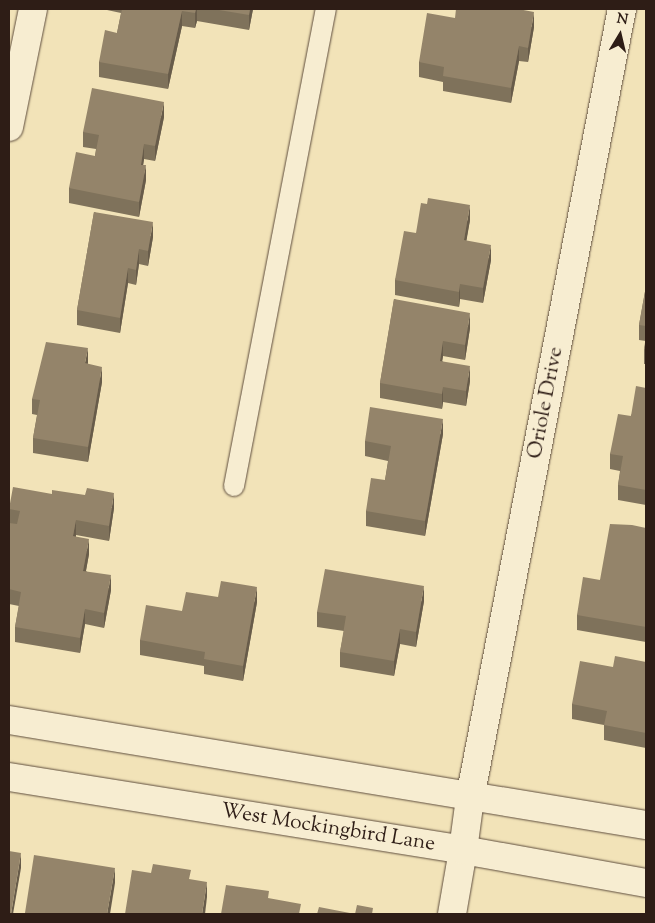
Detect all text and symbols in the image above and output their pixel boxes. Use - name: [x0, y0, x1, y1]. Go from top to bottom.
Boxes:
- text: N: [615, 9, 629, 31]
- north arrow: [595, 10, 645, 60]
- street label: Oriole Drive: [523, 345, 569, 461]
- street label: West Mockingbird Lane: [219, 799, 437, 857]

